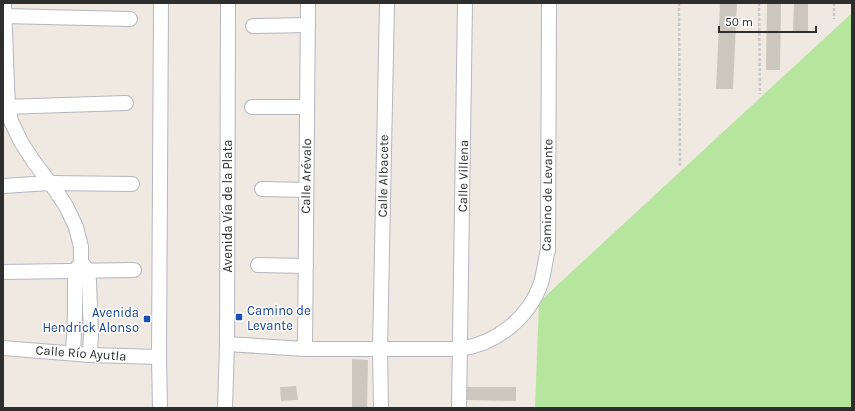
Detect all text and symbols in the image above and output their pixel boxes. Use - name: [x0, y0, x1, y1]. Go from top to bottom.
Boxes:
- scale bar: [719, 8, 816, 34]
- text: 50 m: [725, 15, 753, 29]
- street label: Calle Albacete: [375, 134, 391, 218]
- street label: Calle Arévalo: [298, 138, 314, 214]
- street label: Camino de Levante: [539, 138, 555, 251]
- street label: Avenida Vía de la Plata: [220, 140, 235, 272]
- street label: Calle Villena: [455, 140, 471, 212]
- place label: Camino de Levante: [247, 303, 311, 333]
- place label: Avenida Hendrick Alonso: [42, 305, 139, 335]
- marker: Camino de Levante: [234, 312, 244, 322]
- marker: Avenida Hendrick Alonso: [142, 314, 152, 324]
- street label: Calle Río Ayutla: [35, 342, 127, 364]

